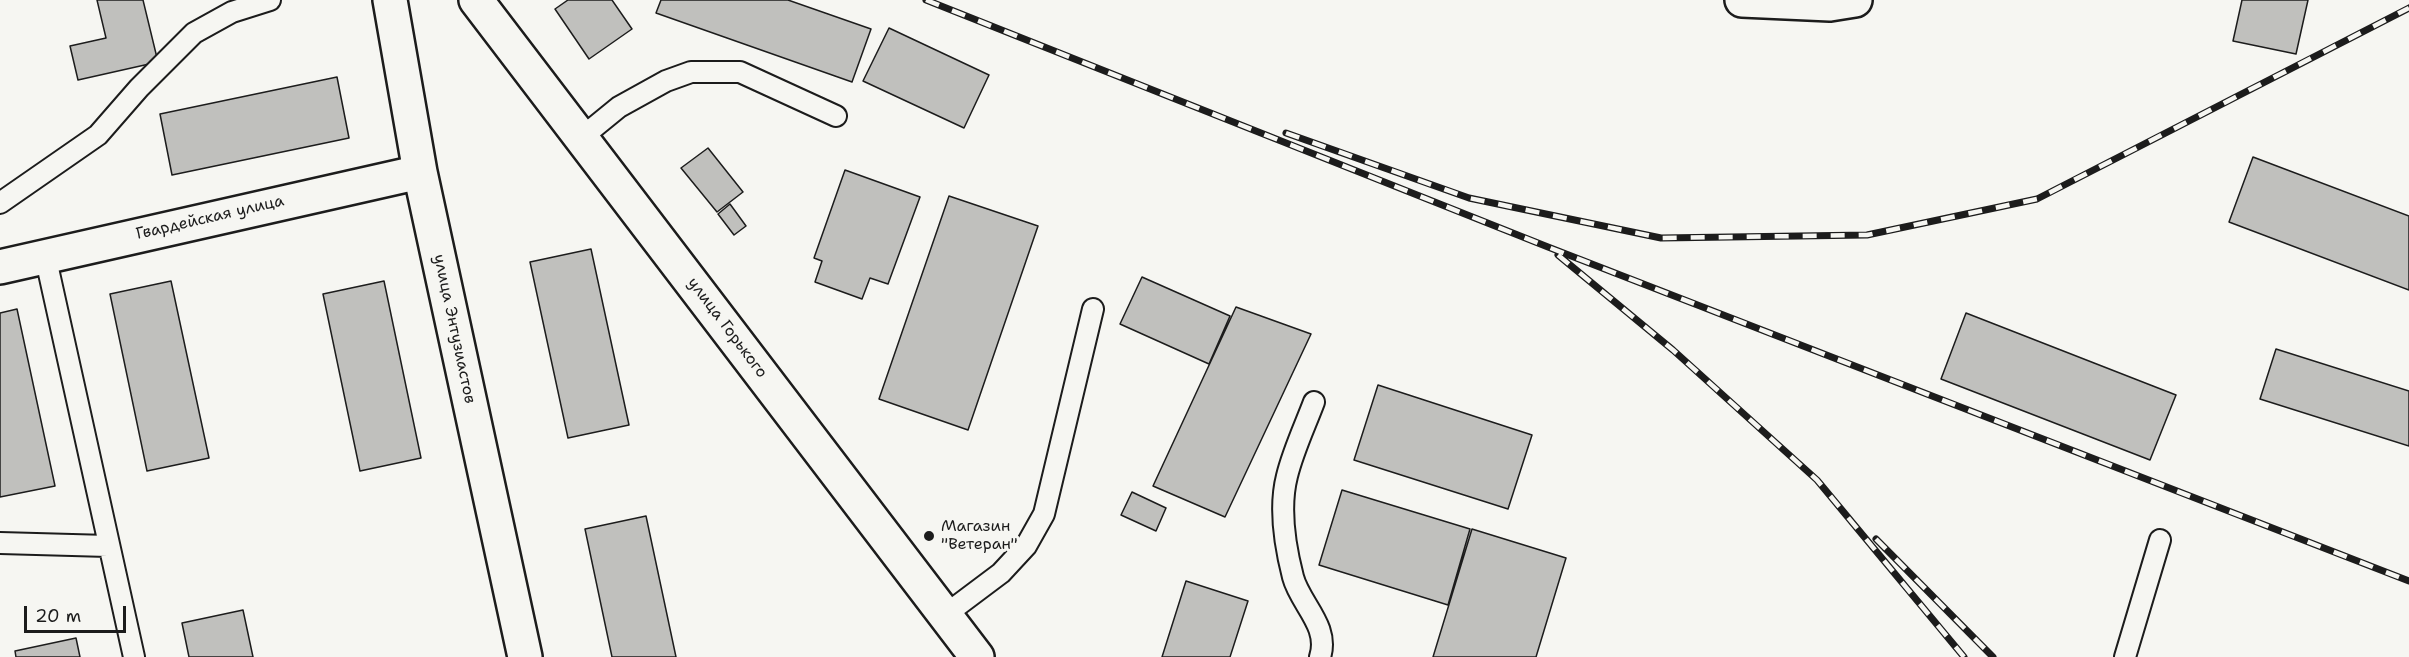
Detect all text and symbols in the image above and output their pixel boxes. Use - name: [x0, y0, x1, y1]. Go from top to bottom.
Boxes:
- street label: Гвардейская улица: [134, 192, 286, 244]
- street label: улица Энтузиастов: [429, 253, 479, 405]
- street label: улица Горького: [683, 274, 771, 382]
- place label: Магазин "Ветеран": [941, 517, 1018, 555]
- marker: Магазин "Ветеран": [922, 529, 936, 543]
- scale bar: [27, 594, 129, 632]
- text: 20 m: [35, 604, 81, 628]

